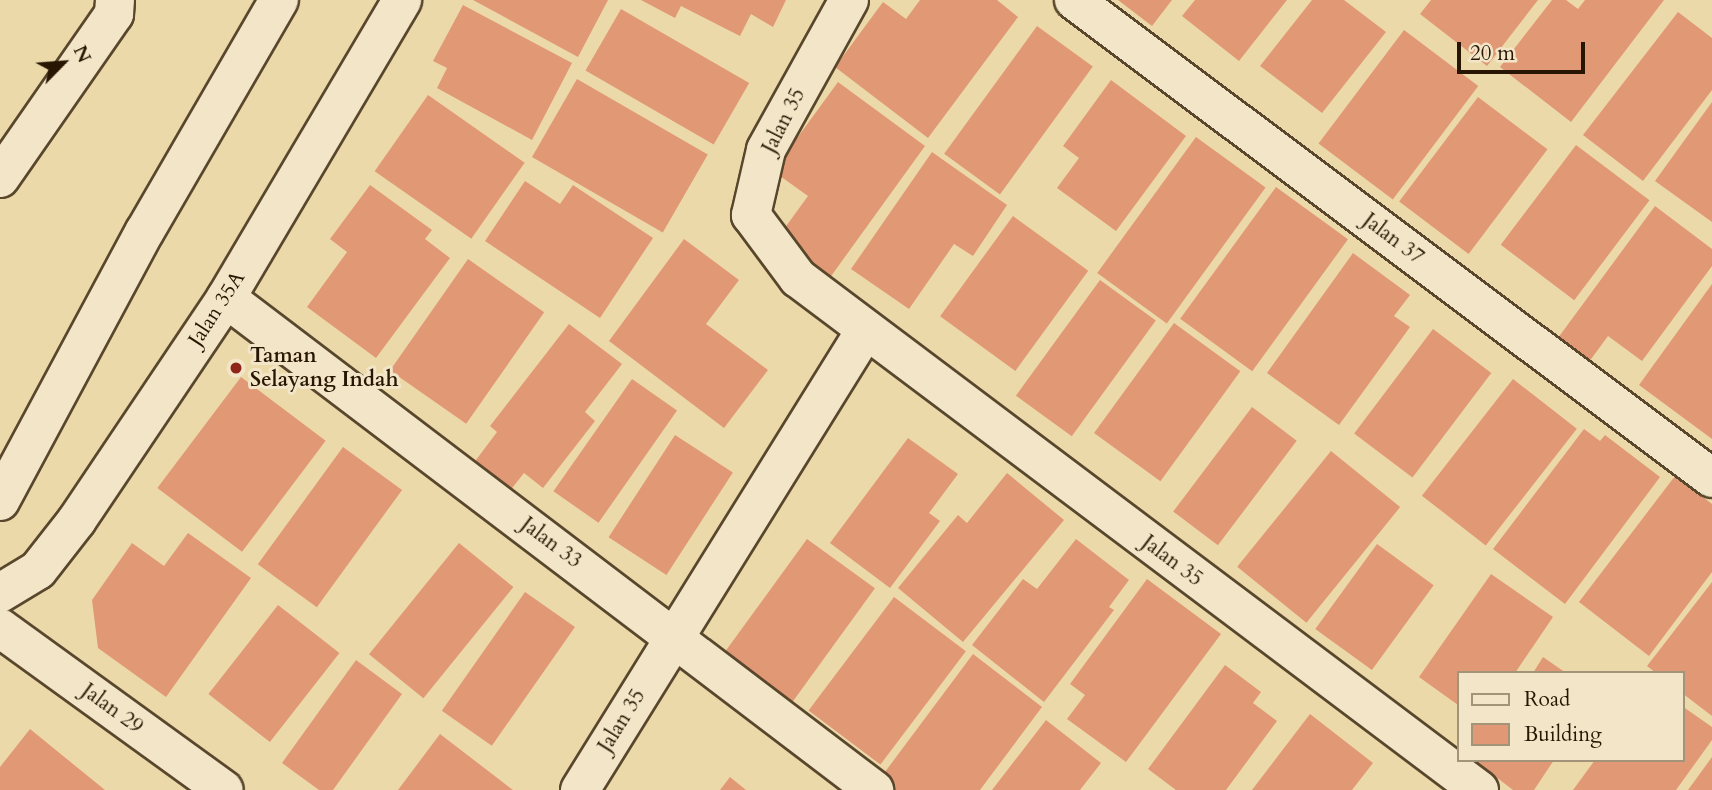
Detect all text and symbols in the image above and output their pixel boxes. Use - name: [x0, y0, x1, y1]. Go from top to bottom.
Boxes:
- north arrow: [28, 28, 98, 98]
- scale bar: [1460, 28, 1588, 72]
- text: 20 m: [1470, 39, 1515, 68]
- text: N: [67, 41, 97, 67]
- street label: Jalan 35: [757, 84, 811, 158]
- street label: Jalan 37: [1358, 208, 1428, 270]
- street label: Jalan 35A: [183, 267, 251, 351]
- place label: Taman Selayang Indah: [250, 343, 399, 393]
- marker: Taman Selayang Indah: [228, 360, 244, 376]
- street label: Jalan 33: [516, 512, 586, 574]
- street label: Jalan 35: [1137, 530, 1207, 592]
- legend: [1456, 671, 1684, 762]
- street label: Jalan 29: [76, 678, 148, 740]
- street label: Jalan 35: [593, 685, 651, 757]
- text: Road: [1524, 685, 1570, 714]
- text: Building: [1524, 720, 1602, 749]

